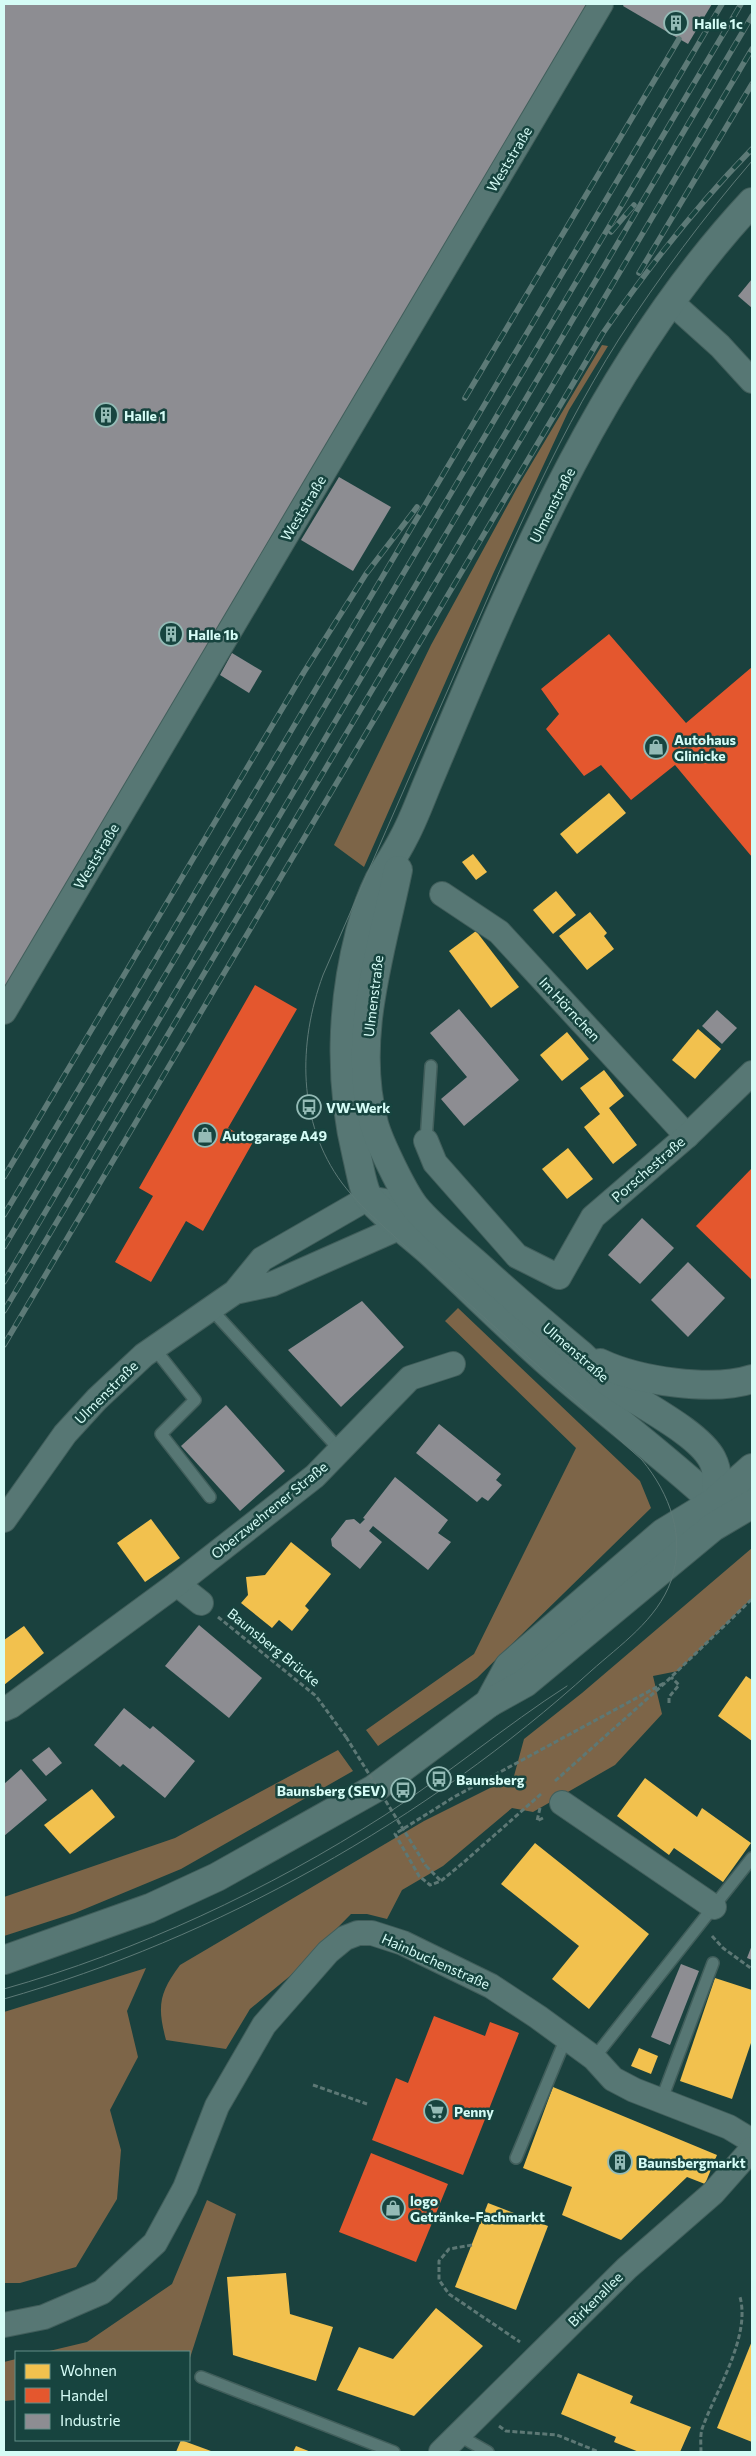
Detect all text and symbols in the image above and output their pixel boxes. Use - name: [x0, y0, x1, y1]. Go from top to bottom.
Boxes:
- building icon: Halle 1c: [663, 10, 689, 36]
- place label: Halle 1c: [694, 15, 743, 32]
- street label: Weststraße: [483, 123, 535, 195]
- building icon: Halle 1: [93, 402, 119, 428]
- place label: Halle 1: [124, 407, 166, 424]
- street label: Ulmenstraße: [526, 465, 578, 545]
- street label: Weststraße: [277, 472, 329, 544]
- building icon: Halle 1b: [158, 621, 184, 647]
- place label: Halle 1b: [188, 626, 238, 643]
- place label: Autohaus Glinicke: [674, 731, 737, 764]
- shop icon: Autohaus Glinicke: [643, 734, 669, 760]
- street label: Weststraße: [70, 820, 122, 892]
- street label: Ulmenstraße: [360, 954, 386, 1038]
- street label: Im Hörnchen: [536, 973, 604, 1045]
- bus stop icon: VW-Werk: [296, 1094, 322, 1120]
- place label: VW-Werk: [326, 1099, 390, 1116]
- shop icon: Autogarage A49: [192, 1122, 218, 1148]
- place label: Autogarage A49: [222, 1127, 327, 1144]
- street label: Porschestraße: [608, 1133, 688, 1205]
- street label: Ulmenstraße: [539, 1319, 613, 1385]
- street label: Ulmenstraße: [71, 1357, 141, 1427]
- street label: Oberzwehrener Straße: [207, 1458, 331, 1562]
- street label: Baunsberg Brücke: [224, 1604, 324, 1690]
- bus stop icon: Baunsberg: [426, 1766, 452, 1792]
- place label: Baunsberg: [456, 1771, 525, 1788]
- bus stop icon: Baunsberg (SEV): [390, 1777, 416, 1803]
- place label: Baunsberg (SEV): [277, 1782, 386, 1799]
- street label: Hainbuchenstraße: [379, 1930, 493, 1992]
- supermarket icon: Penny: [423, 2098, 449, 2124]
- place label: Penny: [454, 2103, 494, 2120]
- building icon: Baunsbergmarkt: [607, 2149, 633, 2175]
- place label: Baunsbergmarkt: [638, 2154, 746, 2171]
- place label: logo Getränke-Fachmarkt: [410, 2192, 545, 2225]
- shop icon: logo Getränke-Fachmarkt: [380, 2195, 406, 2221]
- street label: Birkenallee: [564, 2268, 626, 2330]
- legend: [15, 2351, 190, 2441]
- text: Wohnen: [60, 2361, 117, 2379]
- text: Handel: [60, 2386, 108, 2404]
- text: Industrie: [60, 2411, 121, 2429]

